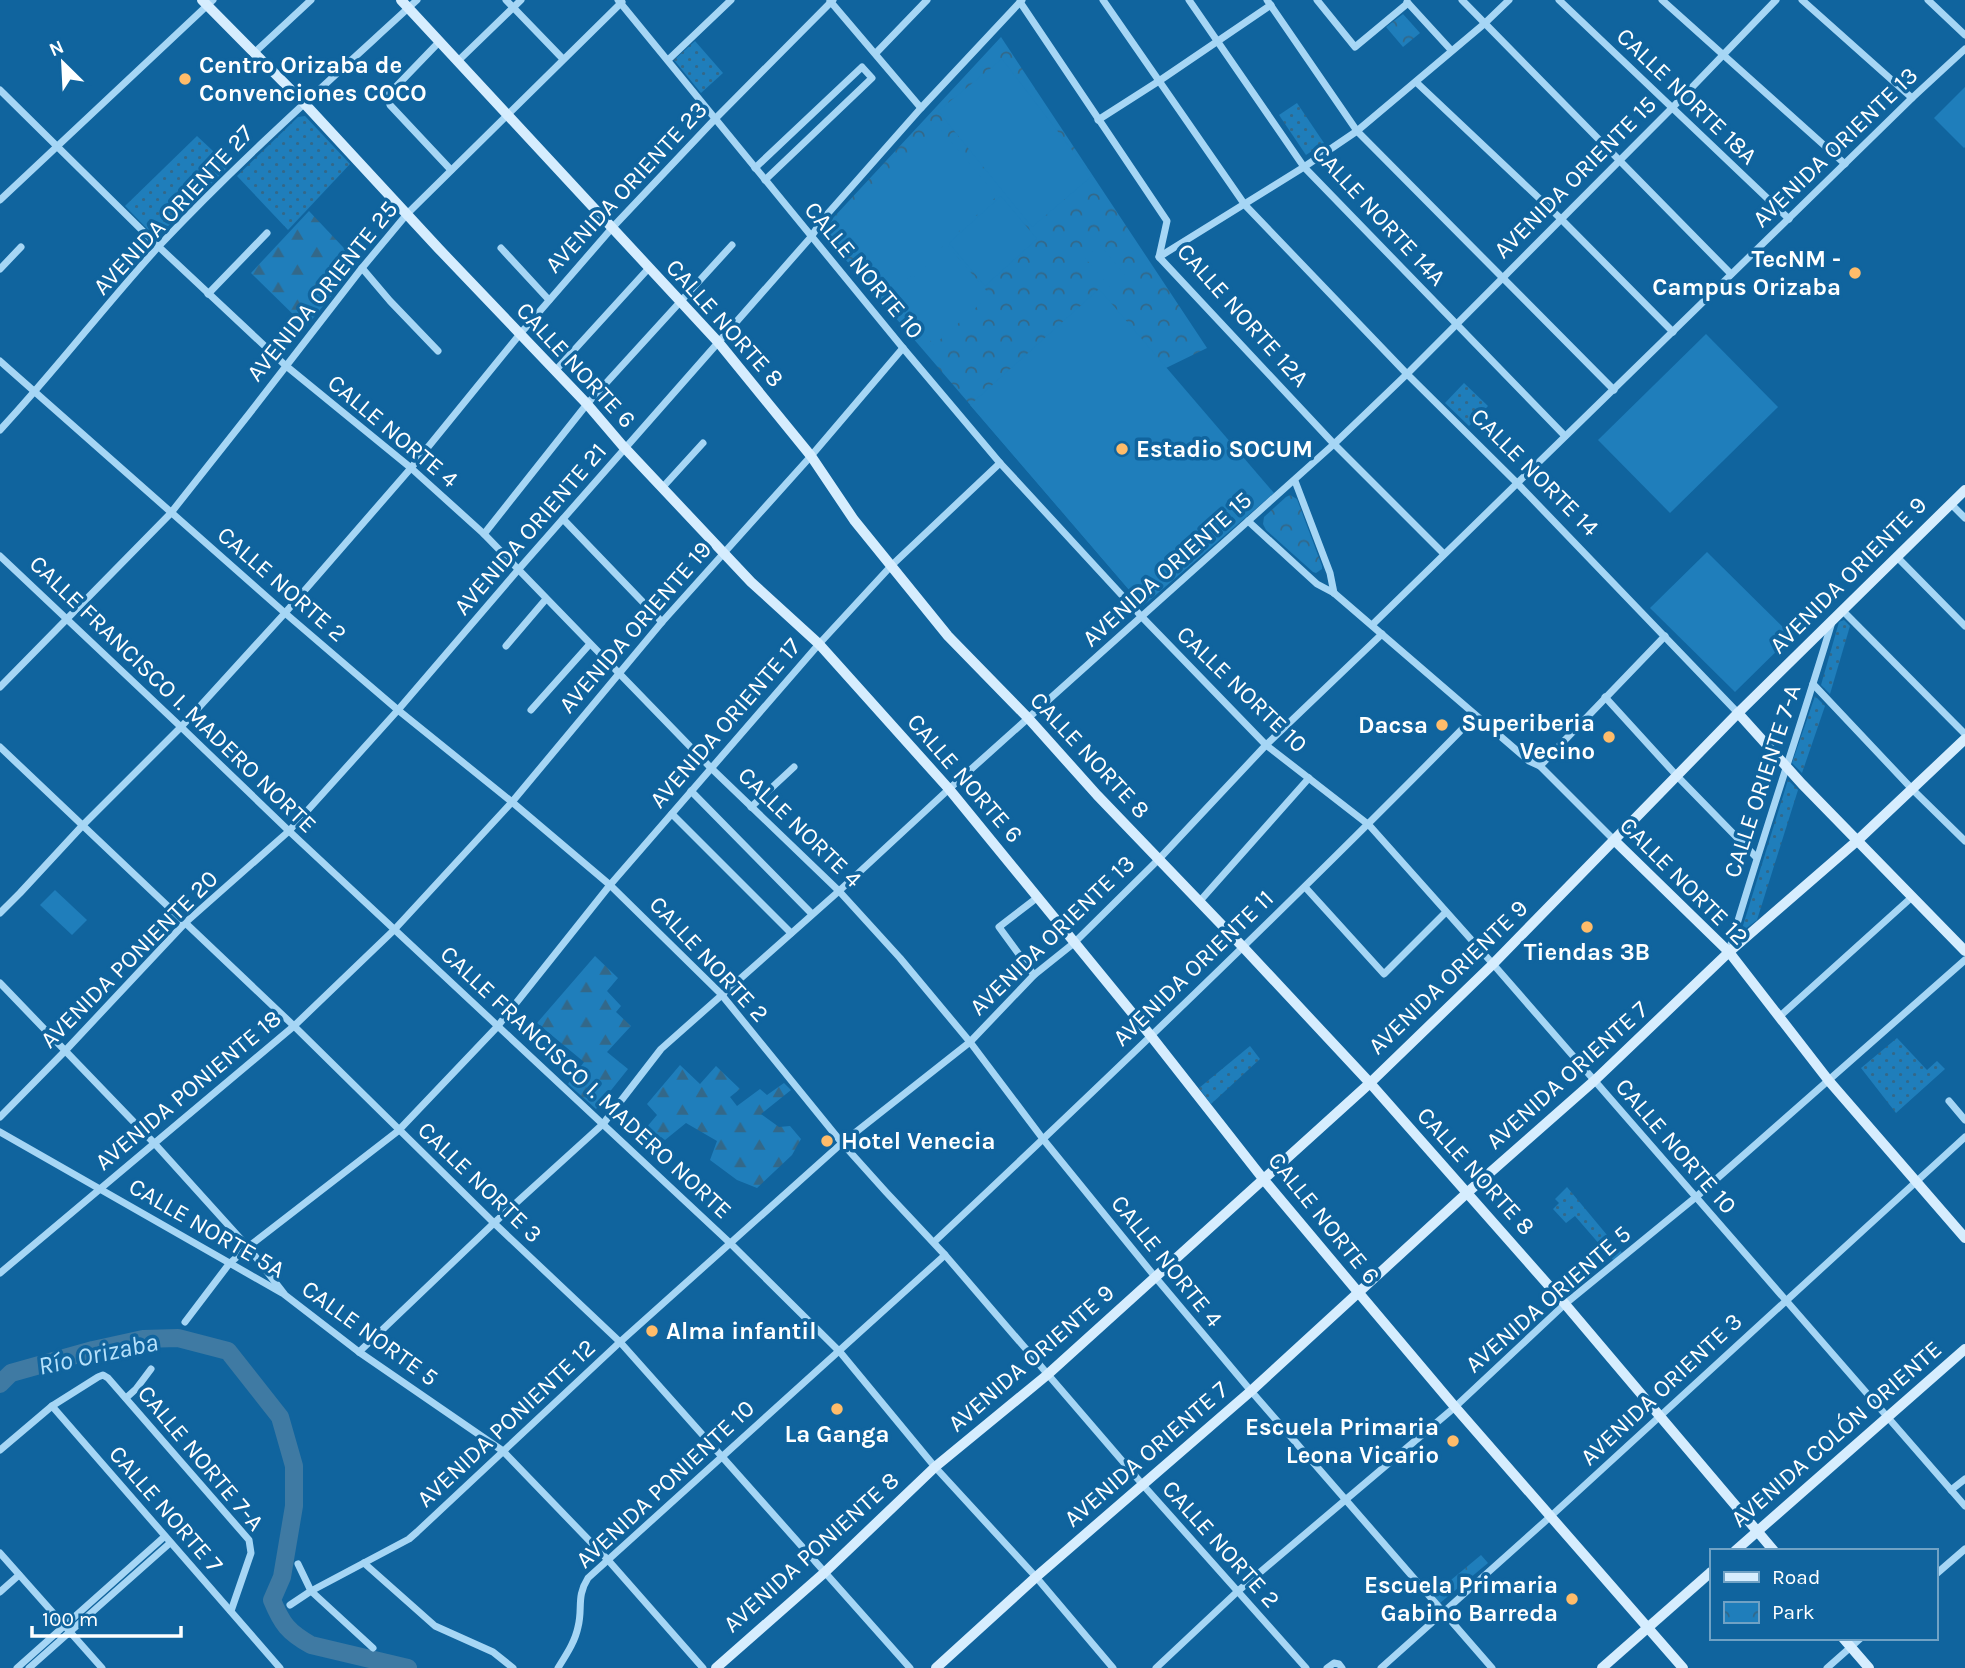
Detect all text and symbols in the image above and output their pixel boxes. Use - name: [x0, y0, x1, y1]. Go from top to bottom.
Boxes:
- street label: CALLE NORTE 18A: [1611, 22, 1763, 170]
- north arrow: [28, 28, 98, 98]
- text: N: [46, 36, 67, 61]
- place label: Centro Orizaba de Convenciones COCO: [199, 51, 427, 107]
- street label: AVENIDA ORIENTE 13: [1747, 61, 1923, 233]
- marker: Centro Orizaba de Convenciones COCO: [177, 71, 193, 87]
- street label: AVENIDA ORIENTE 15: [1488, 90, 1662, 264]
- street label: AVENIDA ORIENTE 23: [539, 95, 713, 279]
- street label: AVENIDA ORIENTE 27: [87, 119, 259, 301]
- street label: CALLE NORTE 14A: [1306, 139, 1452, 292]
- street label: AVENIDA ORIENTE 25: [241, 195, 403, 387]
- street label: CALLE NORTE 10: [799, 196, 929, 344]
- street label: CALLE NORTE 12A: [1171, 237, 1315, 393]
- place label: TecNM - Campus Orizaba: [1652, 245, 1841, 301]
- street label: CALLE NORTE 8: [660, 253, 790, 393]
- marker: TecNM - Campus Orizaba: [1847, 265, 1863, 281]
- street label: CALLE NORTE 6: [511, 296, 641, 434]
- street label: CALLE NORTE 4: [322, 368, 464, 494]
- street label: CALLE NORTE 14: [1465, 402, 1605, 542]
- place label: Estadio SOCUM: [1136, 435, 1313, 463]
- street label: AVENIDA ORIENTE 21: [448, 437, 612, 621]
- marker: Estadio SOCUM: [1114, 441, 1130, 457]
- street label: AVENIDA ORIENTE 15: [1077, 486, 1257, 652]
- street label: AVENIDA ORIENTE 9: [1764, 491, 1932, 659]
- street label: CALLE NORTE 2: [212, 520, 352, 648]
- street label: AVENIDA ORIENTE 19: [553, 535, 717, 719]
- street label: CALLE FRANCISCO I. MADERO NORTE: [24, 549, 322, 839]
- street label: CALLE NORTE 10: [1171, 620, 1313, 758]
- street label: AVENIDA ORIENTE 17: [644, 632, 806, 814]
- street label: CALLE ORIENTE 7-A: [1718, 681, 1807, 881]
- street label: CALLE NORTE 8: [1024, 686, 1156, 824]
- street label: CALLE NORTE 6: [901, 708, 1029, 848]
- place label: Superiberia Vecino: [1461, 709, 1595, 765]
- place label: Dacsa: [1358, 711, 1428, 739]
- marker: Dacsa: [1434, 717, 1450, 733]
- marker: Superiberia Vecino: [1601, 729, 1617, 745]
- street label: CALLE NORTE 4: [732, 761, 868, 893]
- street label: CALLE NORTE 12: [1614, 811, 1754, 951]
- street label: AVENIDA ORIENTE 13: [964, 849, 1140, 1021]
- street label: AVENIDA PONIENTE 20: [34, 864, 224, 1054]
- street label: AVENIDA ORIENTE 11: [1107, 884, 1279, 1052]
- street label: CALLE NORTE 2: [644, 890, 774, 1028]
- street label: AVENIDA ORIENTE 9: [1363, 894, 1533, 1060]
- marker: Tiendas 3B: [1579, 919, 1595, 935]
- place label: Tiendas 3B: [1524, 938, 1650, 966]
- street label: CALLE FRANCISCO I. MADERO NORTE: [435, 940, 737, 1224]
- street label: AVENIDA ORIENTE 7: [1480, 995, 1654, 1155]
- street label: AVENIDA PONIENTE 18: [89, 1004, 287, 1176]
- street label: CALLE NORTE 10: [1610, 1073, 1742, 1219]
- street label: CALLE NORTE 8: [1411, 1101, 1541, 1241]
- street label: CALLE NORTE 3: [412, 1116, 548, 1248]
- place label: Hotel Venecia: [841, 1127, 996, 1155]
- marker: Hotel Venecia: [819, 1133, 835, 1149]
- street label: CALLE NORTE 6: [1262, 1146, 1386, 1290]
- street label: CALLE NORTE 5A: [124, 1172, 290, 1284]
- street label: CALLE NORTE 4: [1105, 1189, 1229, 1333]
- street label: AVENIDA ORIENTE 5: [1460, 1220, 1636, 1378]
- street label: CALLE NORTE 5: [296, 1274, 444, 1392]
- street label: AVENIDA ORIENTE 9: [942, 1278, 1120, 1438]
- street label: AVENIDA ORIENTE 3: [1574, 1307, 1748, 1471]
- place label: Alma infantil: [666, 1317, 817, 1345]
- marker: Alma infantil: [644, 1323, 660, 1339]
- water label: Río Orizaba: [35, 1326, 161, 1382]
- street label: AVENIDA PONIENTE 12: [411, 1333, 601, 1513]
- street label: AVENIDA COLÓN ORIENTE: [1725, 1335, 1947, 1533]
- street label: AVENIDA ORIENTE 7: [1058, 1375, 1234, 1533]
- street label: CALLE NORTE 7-A: [132, 1379, 270, 1537]
- street label: AVENIDA PONIENTE 10: [570, 1394, 760, 1574]
- marker: La Ganga: [829, 1401, 845, 1417]
- place label: Escuela Primaria Leona Vicario: [1245, 1413, 1439, 1469]
- place label: La Ganga: [784, 1420, 890, 1448]
- marker: Escuela Primaria Leona Vicario: [1445, 1433, 1461, 1449]
- street label: CALLE NORTE 7: [103, 1439, 229, 1579]
- street label: AVENIDA PONIENTE 8: [718, 1466, 904, 1638]
- street label: CALLE NORTE 2: [1156, 1474, 1286, 1614]
- legend: [1710, 1549, 1937, 1640]
- text: Road: [1772, 1565, 1820, 1589]
- place label: Escuela Primaria Gabino Barreda: [1364, 1571, 1558, 1627]
- marker: Escuela Primaria Gabino Barreda: [1564, 1591, 1580, 1607]
- scale bar: [32, 1594, 180, 1638]
- text: Park: [1772, 1600, 1815, 1624]
- text: 100 m: [42, 1607, 99, 1631]

